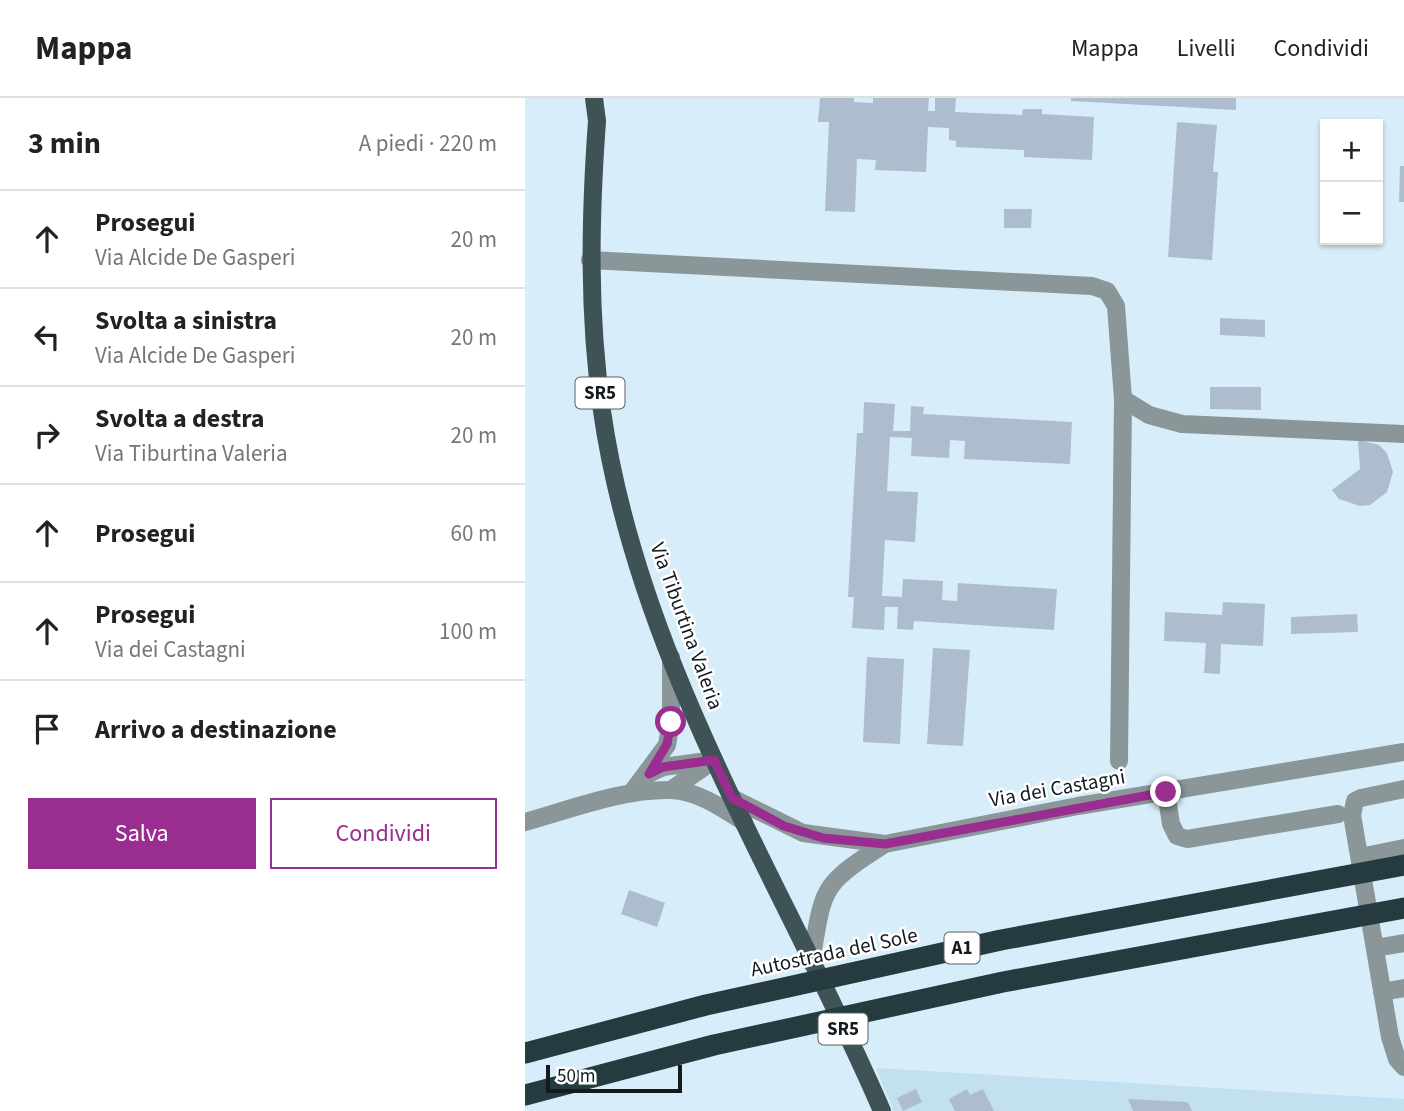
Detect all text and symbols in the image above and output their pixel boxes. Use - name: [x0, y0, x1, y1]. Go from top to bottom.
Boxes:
- text: Mappa: [35, 25, 132, 72]
- text: Mappa: [1071, 31, 1139, 66]
- text: Livelli: [1177, 31, 1236, 66]
- text: Condividi: [1274, 31, 1369, 66]
- map controls: [1320, 119, 1383, 245]
- button: +: [1320, 119, 1383, 182]
- text: 3 min: [28, 122, 101, 165]
- text: A piedi · 220 m: [359, 127, 497, 160]
- button: −: [1320, 182, 1383, 245]
- text: Prosegui: [95, 204, 195, 241]
- icon: ahead: [28, 220, 66, 258]
- text: 20 m: [450, 223, 497, 256]
- text: Via Alcide De Gasperi: [95, 241, 295, 274]
- text: Svolta a sinistra: [95, 302, 277, 339]
- icon: left: [28, 318, 66, 356]
- text: 20 m: [450, 321, 497, 354]
- text: Via Alcide De Gasperi: [95, 339, 295, 372]
- road number: SR5: [575, 378, 625, 408]
- text: Svolta a destra: [95, 400, 265, 437]
- icon: right: [28, 416, 66, 454]
- text: 20 m: [450, 419, 497, 452]
- text: Via Tiburtina Valeria: [95, 437, 288, 470]
- icon: ahead: [28, 514, 66, 552]
- text: Prosegui: [95, 515, 195, 552]
- text: 60 m: [450, 517, 497, 550]
- street label: Via Tiburtina Valeria: [643, 538, 731, 714]
- text: Prosegui: [95, 596, 195, 633]
- icon: ahead: [28, 612, 66, 650]
- text: 100 m: [439, 615, 497, 648]
- text: Via dei Castagni: [95, 633, 246, 666]
- route start: [655, 706, 686, 737]
- icon: arrive: [28, 710, 66, 748]
- text: Arrivo a destinazione: [95, 711, 337, 748]
- street label: Via dei Castagni: [987, 761, 1127, 815]
- route end: [1150, 776, 1181, 807]
- button: Salva: [28, 798, 256, 869]
- button: Condividi: [270, 798, 497, 869]
- street label: Autostrada del Sole: [748, 920, 920, 984]
- road number: A1: [945, 932, 979, 964]
- road number: SR5: [819, 1014, 867, 1044]
- scale bar: [546, 1062, 683, 1094]
- text: 50 m: [557, 1063, 595, 1090]

